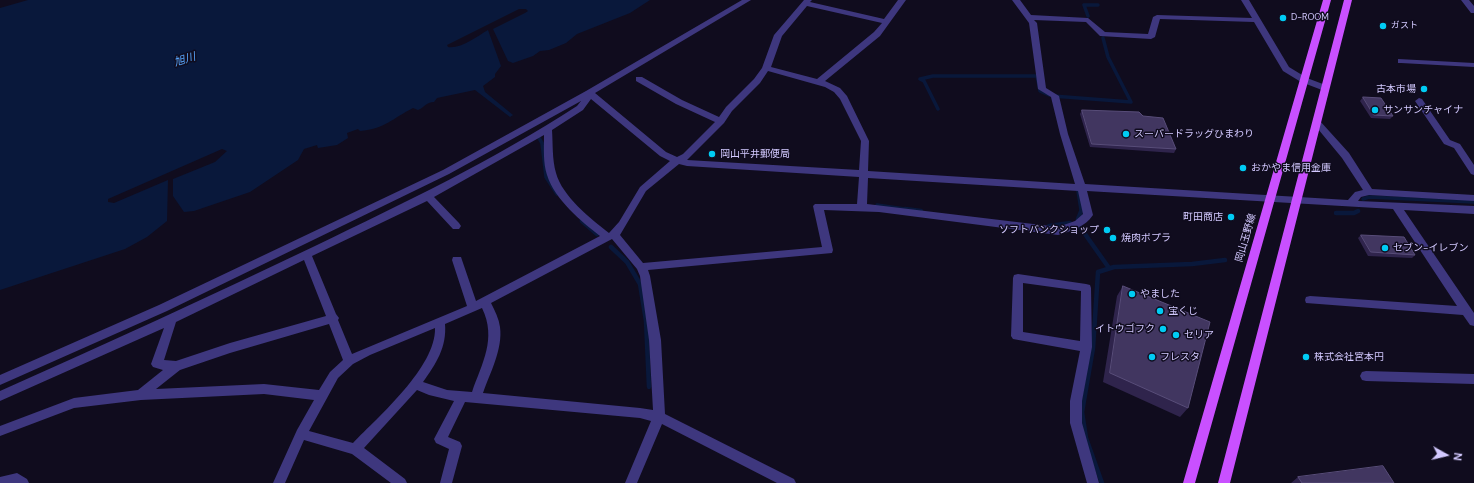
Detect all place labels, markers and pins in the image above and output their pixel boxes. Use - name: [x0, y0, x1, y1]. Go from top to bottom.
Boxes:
- marker: D-ROOM: [1278, 13, 1288, 23]
- place label: D-ROOM: [1291, 13, 1329, 23]
- marker: ガスト: [1378, 21, 1388, 31]
- place label: ガスト: [1391, 21, 1418, 31]
- place label: 古本市場: [1376, 83, 1416, 95]
- marker: 古本市場: [1419, 84, 1429, 94]
- place label: サンサンチャイナ: [1383, 104, 1463, 116]
- marker: サンサンチャイナ: [1370, 105, 1380, 115]
- place label: スーパードラッグひまわり: [1134, 128, 1254, 140]
- marker: スーパードラッグひまわり: [1121, 129, 1131, 139]
- place label: 岡山平井郵便局: [720, 148, 790, 160]
- marker: 岡山平井郵便局: [707, 149, 717, 159]
- place label: おかやま信用金庫: [1251, 162, 1331, 174]
- marker: おかやま信用金庫: [1238, 163, 1248, 173]
- place label: 町田商店: [1183, 211, 1223, 223]
- marker: 町田商店: [1226, 212, 1236, 222]
- place label: ソフトバンクショップ: [999, 224, 1099, 236]
- marker: ソフトバンクショップ: [1102, 225, 1112, 235]
- place label: 焼肉ポプラ: [1121, 232, 1171, 244]
- marker: 焼肉ポプラ: [1108, 233, 1118, 243]
- place label: セブン-イレブン: [1393, 242, 1468, 254]
- marker: セブン-イレブン: [1380, 243, 1390, 253]
- place label: やました: [1140, 288, 1180, 300]
- marker: やました: [1127, 289, 1137, 299]
- place label: 宝くじ: [1168, 305, 1198, 317]
- marker: 宝くじ: [1155, 306, 1165, 316]
- place label: イトウゴフク: [1095, 323, 1155, 335]
- marker: イトウゴフク: [1158, 324, 1168, 334]
- place label: セリア: [1184, 329, 1214, 341]
- marker: セリア: [1171, 330, 1181, 340]
- place label: フレスタ: [1160, 351, 1200, 363]
- place label: 株式会社宮本円: [1314, 351, 1384, 363]
- marker: フレスタ: [1147, 352, 1157, 362]
- marker: 株式会社宮本円: [1301, 352, 1311, 362]

